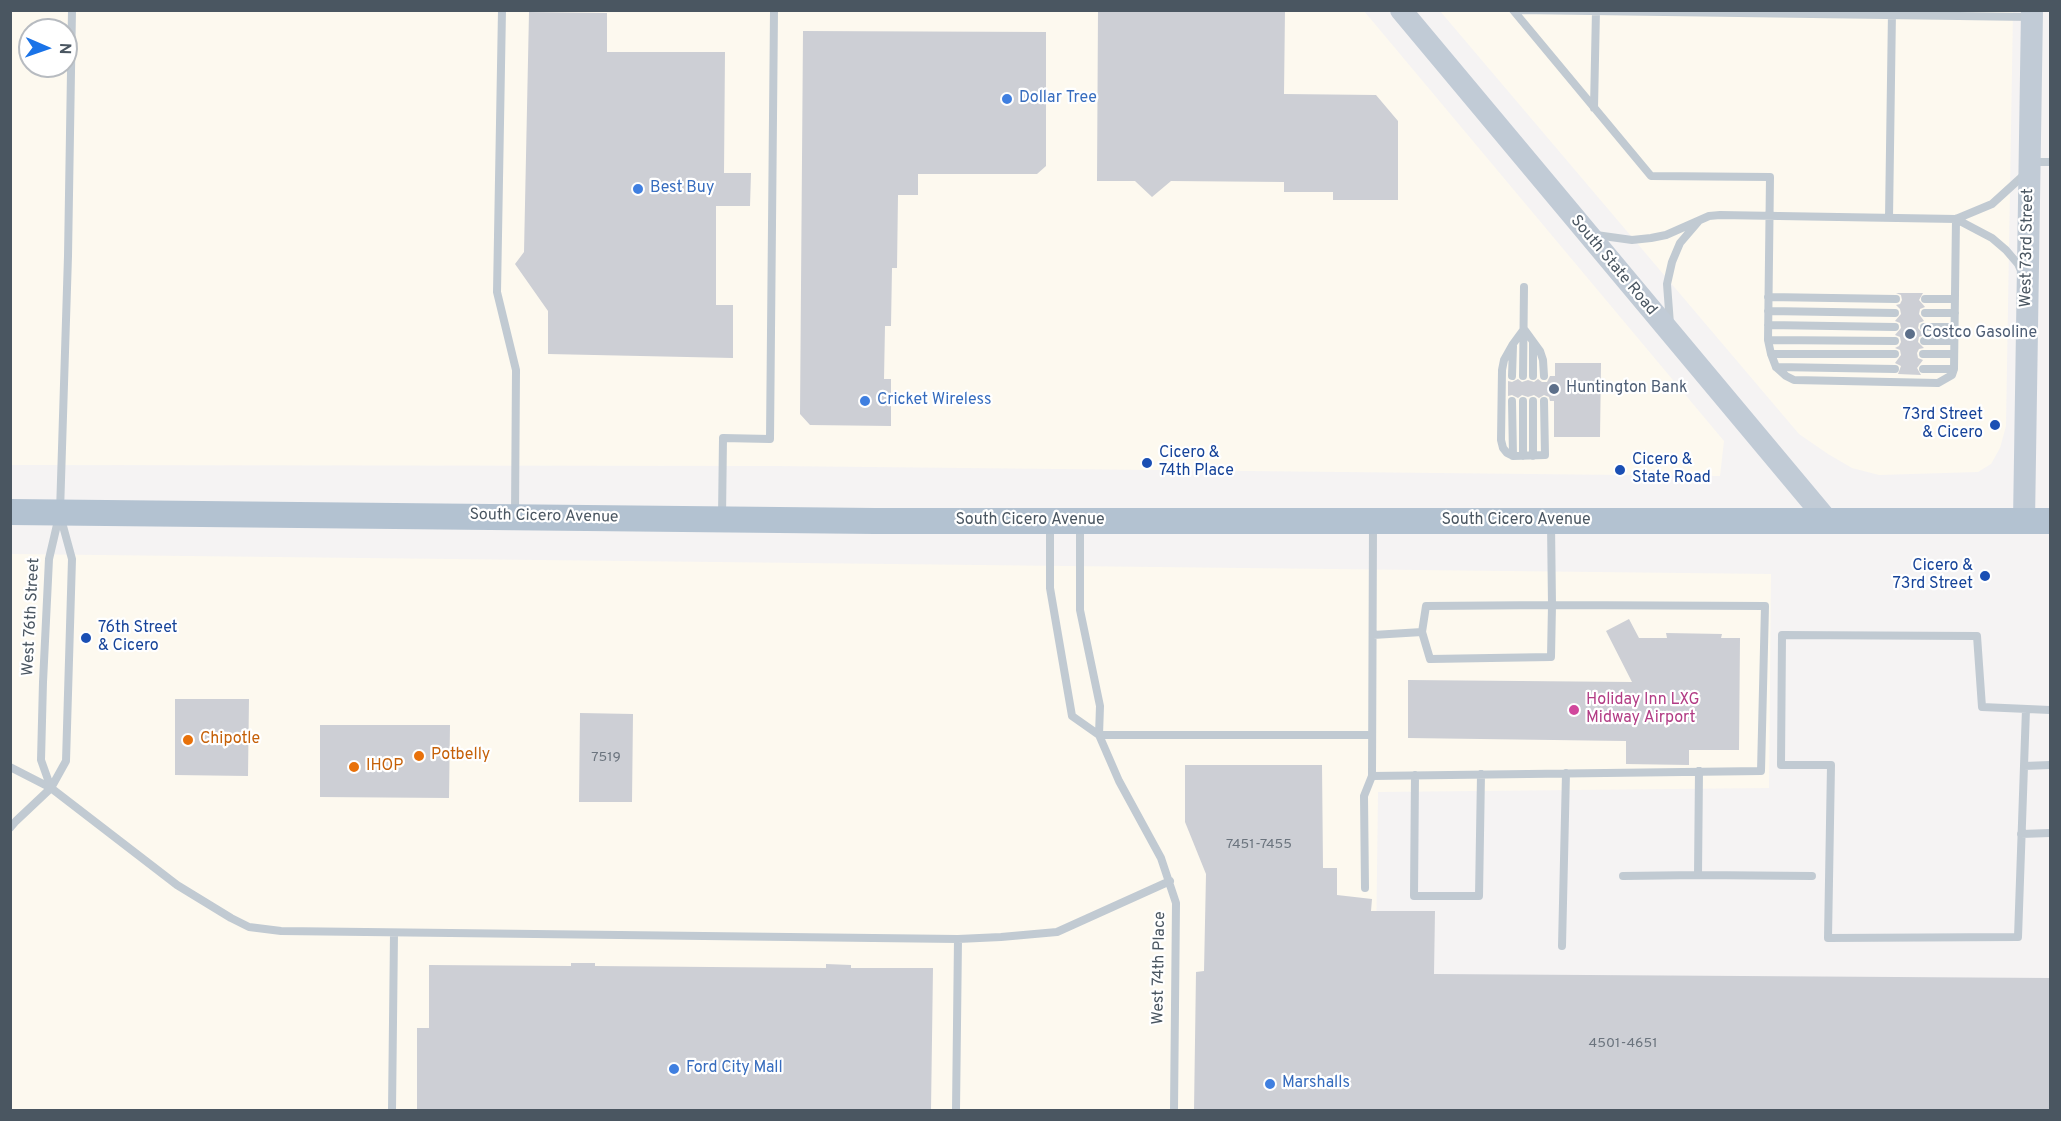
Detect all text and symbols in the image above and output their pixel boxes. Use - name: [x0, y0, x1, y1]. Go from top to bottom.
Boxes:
- north arrow: [18, 18, 78, 78]
- text: N: [54, 42, 74, 55]
- place label: Dollar Tree: [1019, 89, 1097, 109]
- marker: Dollar Tree: [1000, 92, 1014, 106]
- place label: Best Buy: [650, 179, 714, 199]
- marker: Best Buy: [631, 182, 645, 196]
- street label: West 73rd Street: [2017, 188, 2039, 308]
- street label: South State Road: [1566, 212, 1660, 320]
- place label: Costco Gasoline: [1922, 324, 2037, 344]
- marker: Costco Gasoline: [1903, 327, 1917, 341]
- place label: Huntington Bank: [1566, 379, 1687, 399]
- marker: Huntington Bank: [1547, 382, 1561, 396]
- place label: Cricket Wireless: [877, 391, 991, 411]
- marker: Cricket Wireless: [858, 394, 872, 408]
- place label: 73rd Street & Cicero: [1903, 406, 1983, 444]
- marker: 73rd Street & Cicero: [1988, 418, 2002, 432]
- place label: Cicero & 74th Place: [1159, 444, 1234, 482]
- place label: Cicero & State Road: [1632, 451, 1711, 489]
- marker: Cicero & 74th Place: [1140, 456, 1154, 470]
- marker: Cicero & State Road: [1613, 463, 1627, 477]
- street label: South Cicero Avenue: [469, 506, 619, 528]
- street label: South Cicero Avenue: [955, 511, 1105, 531]
- street label: South Cicero Avenue: [1441, 511, 1591, 531]
- street label: West 76th Street: [19, 557, 45, 677]
- place label: Cicero & 73rd Street: [1893, 557, 1973, 595]
- marker: Cicero & 73rd Street: [1978, 569, 1992, 583]
- place label: 76th Street & Cicero: [98, 619, 178, 657]
- marker: 76th Street & Cicero: [79, 631, 93, 645]
- place label: Holiday Inn LXG Midway Airport: [1586, 691, 1699, 729]
- marker: Holiday Inn LXG Midway Airport: [1567, 703, 1581, 717]
- place label: Chipotle: [200, 730, 260, 750]
- marker: Chipotle: [181, 733, 195, 747]
- place label: Potbelly: [431, 746, 490, 766]
- marker: Potbelly: [412, 749, 426, 763]
- house number: 7519: [591, 750, 621, 766]
- place label: IHOP: [366, 757, 403, 777]
- marker: IHOP: [347, 760, 361, 774]
- house number: 7451-7455: [1226, 837, 1292, 853]
- street label: West 74th Place: [1149, 911, 1171, 1025]
- house number: 4501-4651: [1589, 1036, 1657, 1052]
- place label: Ford City Mall: [686, 1059, 783, 1079]
- marker: Ford City Mall: [667, 1062, 681, 1076]
- place label: Marshalls: [1282, 1074, 1350, 1094]
- marker: Marshalls: [1263, 1077, 1277, 1091]

